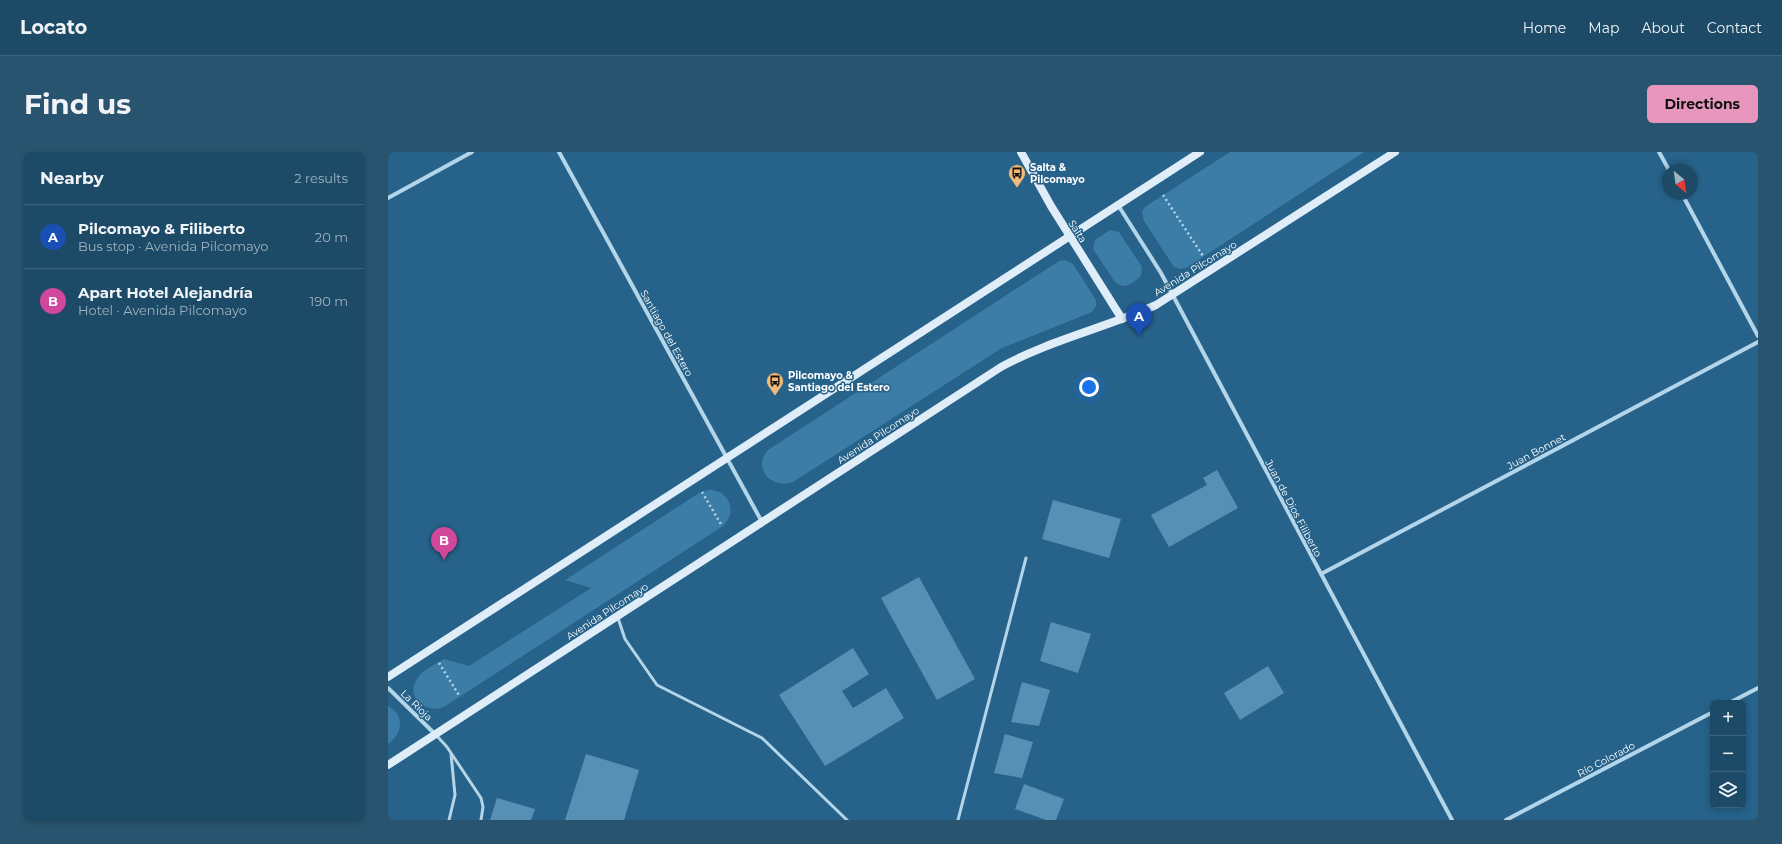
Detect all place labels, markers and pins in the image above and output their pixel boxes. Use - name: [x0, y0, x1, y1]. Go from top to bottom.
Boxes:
- place label: Salta & Pilcomayo: [1030, 161, 1085, 186]
- bus stop icon: Salta & Pilcomayo: [1007, 163, 1027, 188]
- pin: A: [1126, 303, 1152, 336]
- place label: Pilcomayo & Santiago del Estero: [788, 369, 890, 394]
- bus stop icon: Pilcomayo & Santiago del Estero: [765, 371, 785, 396]
- pin: B: [431, 527, 457, 560]

